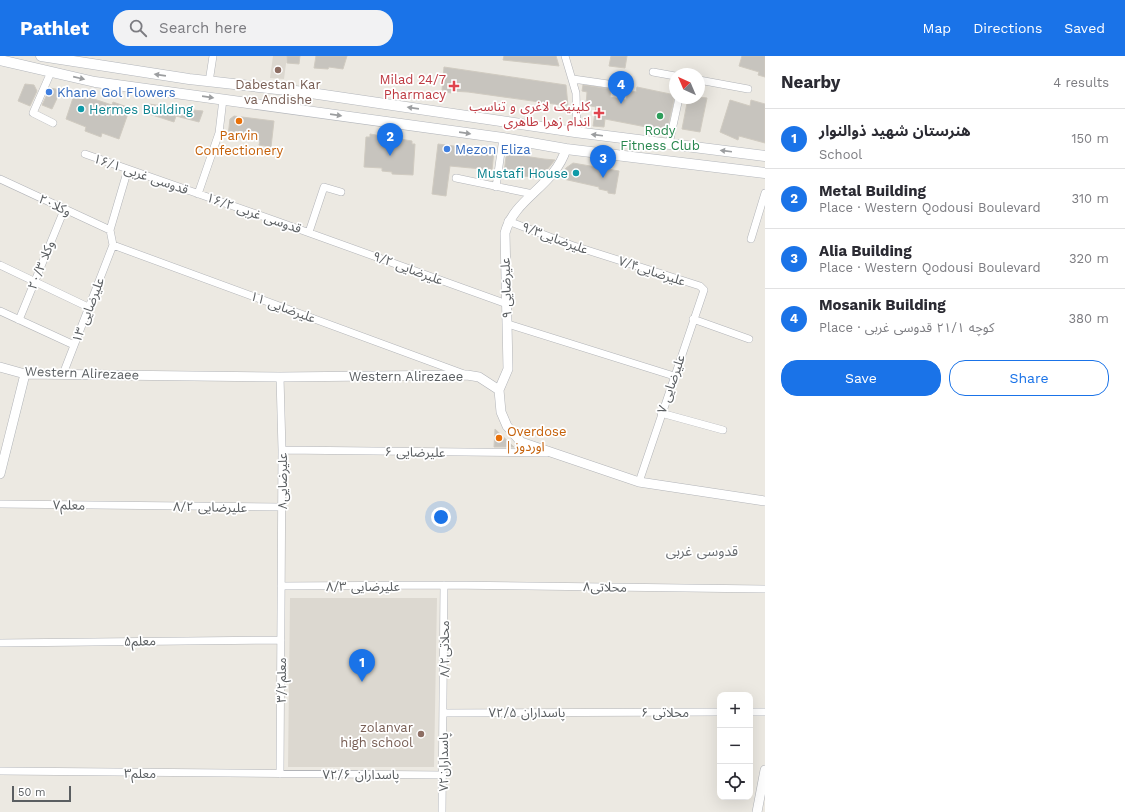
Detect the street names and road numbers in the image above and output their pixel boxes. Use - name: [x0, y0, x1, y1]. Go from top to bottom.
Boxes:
- street label: ۱۶/۱ قدوسی غربی: [91, 151, 191, 198]
- street label: ۱۶/۲ قدوسی غربی: [204, 190, 304, 237]
- street label: وکلا۲۰: [36, 191, 74, 219]
- street label: علیرضایی۹/۳: [519, 219, 591, 258]
- street label: وکلا ۲۰/۳: [24, 238, 58, 292]
- street label: ۹/۲ علیرضایی: [370, 248, 446, 289]
- street label: علیرضایی۷/۴: [616, 253, 688, 290]
- street label: ۹ علیرضایی: [497, 257, 516, 319]
- street label: ۱۳ علیرضایی: [69, 275, 108, 345]
- street label: ۱۱ علیرضایی: [248, 288, 318, 327]
- street label: ۷ علیرضایی: [654, 352, 689, 416]
- street label: Western Alirezaee: [25, 364, 139, 382]
- street label: Western Alirezaee: [349, 369, 463, 384]
- street label: ۶ علیرضایی: [384, 444, 446, 461]
- street label: علیرضایی۸: [275, 452, 291, 509]
- street label: معلم۷: [53, 497, 85, 516]
- street label: علیرضایی ۸/۲: [173, 499, 248, 516]
- street label: ۸/۳ علیرضایی: [326, 579, 400, 595]
- street label: محلاتی۸: [583, 579, 627, 596]
- street label: محلاتی۸/۲: [437, 620, 453, 677]
- street label: معلم۵: [124, 633, 156, 652]
- street label: معلم۳/۲: [274, 657, 292, 703]
- street label: ۷۲/۵ پاسداران: [489, 705, 565, 722]
- street label: ۶ محلاتی: [641, 705, 689, 721]
- street label: پاسداران۷۲: [436, 732, 453, 792]
- street label: معلم۳: [124, 766, 156, 784]
- street label: ۷۲/۶ پاسداران: [323, 767, 399, 784]

